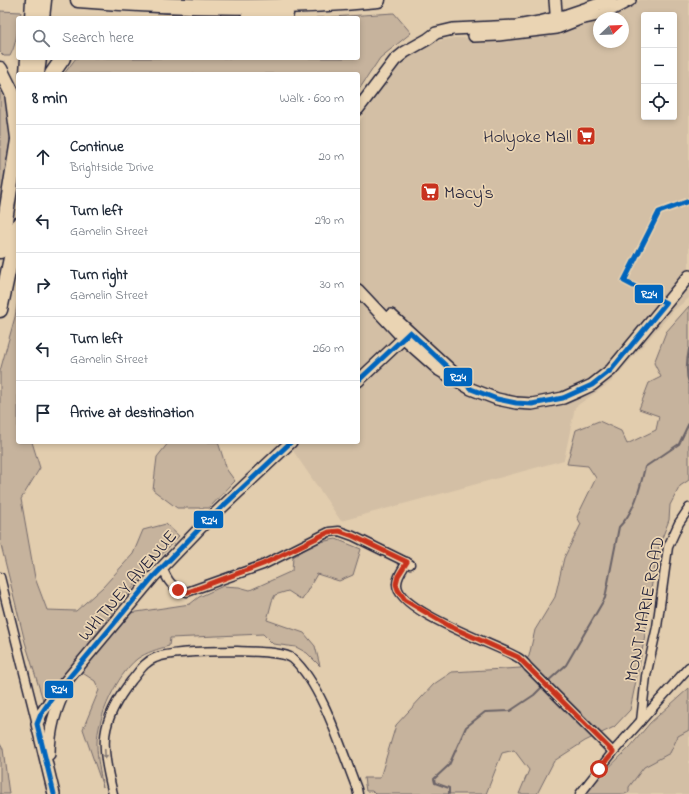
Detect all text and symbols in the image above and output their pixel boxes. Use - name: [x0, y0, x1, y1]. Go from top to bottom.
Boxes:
- north arrow: [593, 12, 629, 48]
- map controls: [641, 12, 677, 120]
- button: +: [641, 12, 677, 48]
- search box: [16, 16, 360, 60]
- icon: search: [30, 27, 52, 49]
- text: Search here: [62, 27, 134, 49]
- button: −: [641, 48, 677, 84]
- button: locate: [641, 84, 677, 120]
- text: 8 min: [32, 86, 67, 111]
- text: Walk · 600 m: [279, 89, 344, 108]
- place label: Holyoke Mall: [483, 125, 572, 151]
- supermarket icon: Holyoke Mall: [575, 125, 597, 147]
- text: Continue: [70, 136, 124, 158]
- icon: ahead: [32, 146, 54, 168]
- text: 20 m: [319, 147, 344, 166]
- text: Brightside Drive: [70, 158, 153, 177]
- supermarket icon: Macy's: [419, 181, 441, 203]
- place label: Macy's: [444, 181, 494, 207]
- text: Turn left: [70, 200, 123, 222]
- icon: left: [32, 210, 54, 232]
- text: 290 m: [315, 211, 344, 230]
- text: Gamelin Street: [70, 222, 148, 241]
- text: Turn right: [70, 264, 128, 286]
- icon: right: [32, 274, 54, 296]
- text: 30 m: [320, 275, 344, 294]
- line badge: R24: [634, 284, 664, 304]
- text: Gamelin Street: [70, 286, 148, 305]
- text: R24: [640, 287, 658, 303]
- text: Turn left: [70, 328, 123, 350]
- icon: left: [32, 338, 54, 360]
- text: 260 m: [313, 339, 344, 358]
- text: Gamelin Street: [70, 350, 148, 369]
- line badge: R24: [443, 367, 473, 387]
- text: R24: [449, 370, 467, 386]
- icon: arrive: [32, 402, 54, 424]
- text: Arrive at destination: [70, 402, 194, 424]
- line badge: R24: [193, 510, 224, 529]
- text: R24: [200, 513, 218, 529]
- street label: WHITNEY AVENUE: [73, 525, 184, 648]
- street label: MONT MARIE ROAD: [619, 534, 673, 684]
- route end: [169, 581, 187, 599]
- line badge: R24: [44, 680, 74, 699]
- text: R24: [50, 682, 68, 698]
- one-way arrow: [102, 748, 108, 761]
- route start: [590, 760, 608, 778]

